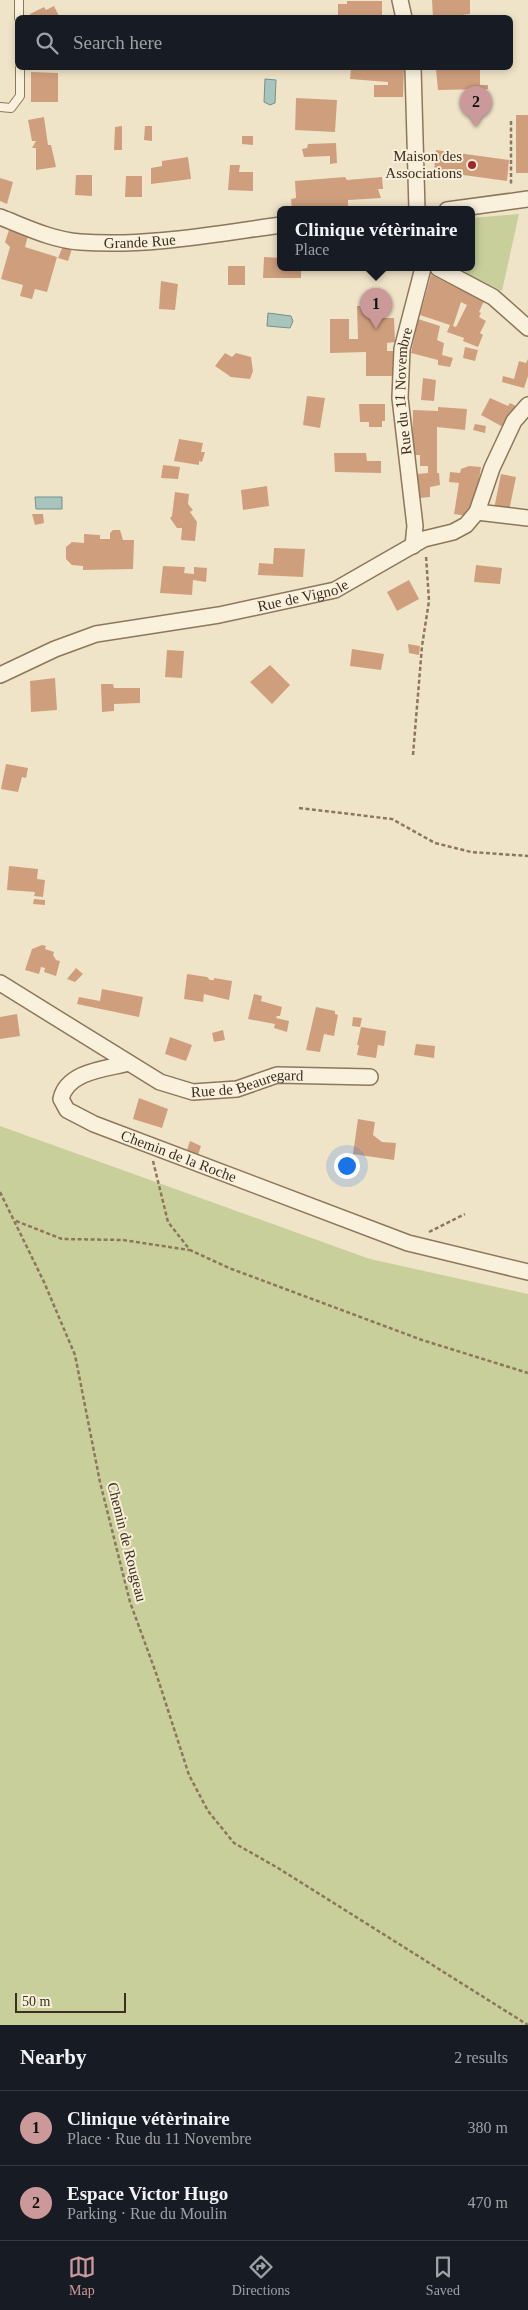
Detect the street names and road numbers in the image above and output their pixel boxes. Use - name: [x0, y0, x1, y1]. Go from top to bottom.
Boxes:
- street label: Grande Rue: [104, 231, 177, 251]
- street label: Rue du 11 Novembre: [392, 325, 415, 456]
- street label: Rue de Vignole: [256, 576, 351, 614]
- street label: Rue de Beauregard: [190, 1067, 304, 1100]
- street label: Chemin de la Roche: [119, 1127, 239, 1185]
- street label: Chemin de Rougeau: [104, 1481, 150, 1604]

